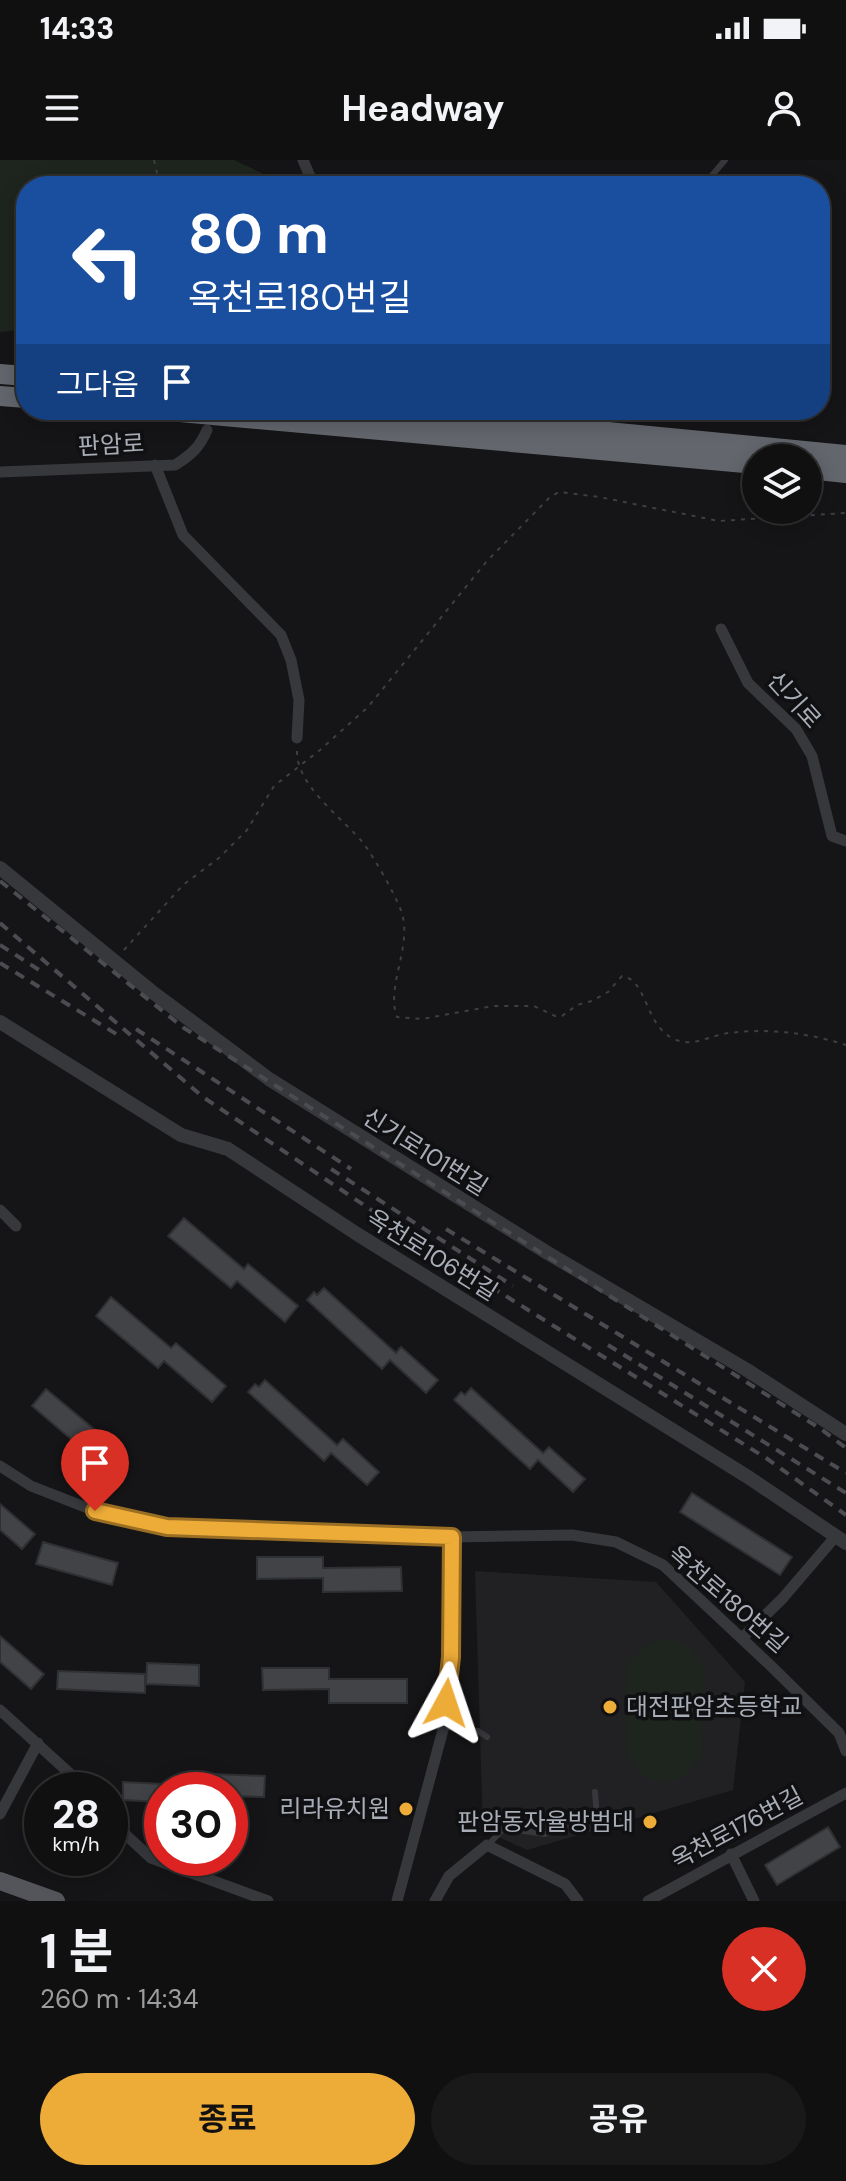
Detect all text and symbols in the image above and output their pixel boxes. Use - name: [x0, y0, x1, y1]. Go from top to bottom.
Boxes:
- text: 14:33: [40, 9, 114, 48]
- text: Headway: [342, 85, 504, 132]
- icon: menu: [40, 86, 84, 130]
- icon: person: [762, 86, 806, 130]
- text: 80 m: [188, 197, 329, 270]
- icon: left: [56, 208, 160, 312]
- text: 옥천로180번길: [188, 274, 411, 321]
- icon: arrive: [155, 360, 199, 404]
- text: 그다음: [56, 365, 139, 404]
- street label: 판암로: [77, 427, 145, 462]
- map controls: [742, 444, 822, 524]
- button: layers: [742, 444, 822, 524]
- street label: 신기로: [761, 665, 828, 735]
- street label: 신기로101번길: [357, 1101, 494, 1202]
- street label: 옥천로106번길: [361, 1202, 504, 1307]
- pin: [61, 1429, 129, 1511]
- icon: arrive: [73, 1441, 117, 1485]
- street label: 옥천로180번길: [662, 1538, 795, 1659]
- position arrow: [404, 1661, 488, 1745]
- place label: 대전판암초등학교: [626, 1691, 803, 1722]
- marker: 대전판암초등학교: [601, 1698, 619, 1716]
- speed limit sign: 30: [144, 1772, 248, 1876]
- street label: 옥천로176번길: [665, 1780, 808, 1875]
- text: 28: [52, 1788, 100, 1840]
- place label: 리라유치원: [280, 1793, 390, 1824]
- marker: 리라유치원: [397, 1800, 415, 1818]
- place label: 판암동자율방범대: [457, 1806, 634, 1837]
- marker: 판암동자율방범대: [641, 1813, 659, 1831]
- text: km/h: [52, 1831, 100, 1857]
- text: 1 분: [40, 1920, 113, 1983]
- button: close: [722, 1927, 806, 2011]
- text: 260 m · 14:34: [40, 1982, 198, 2016]
- button: 종료: [40, 2073, 415, 2165]
- button: 공유: [431, 2073, 806, 2165]

